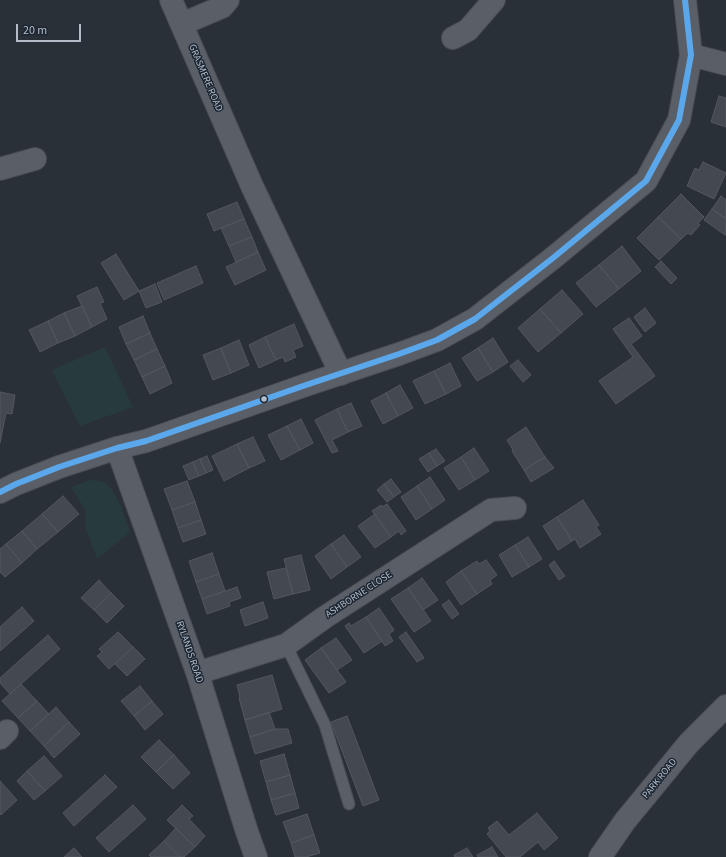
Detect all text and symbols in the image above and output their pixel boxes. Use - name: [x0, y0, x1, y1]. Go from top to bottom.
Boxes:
- scale bar: [18, 16, 83, 42]
- text: 20 m: [23, 22, 47, 39]
- street label: GRASMERE ROAD: [185, 43, 225, 113]
- unlabelled marker: [259, 394, 269, 404]
- street label: ASHBORNE CLOSE: [324, 569, 394, 621]
- street label: RYLANDS ROAD: [173, 620, 205, 684]
- street label: PARK ROAD: [640, 757, 680, 801]

